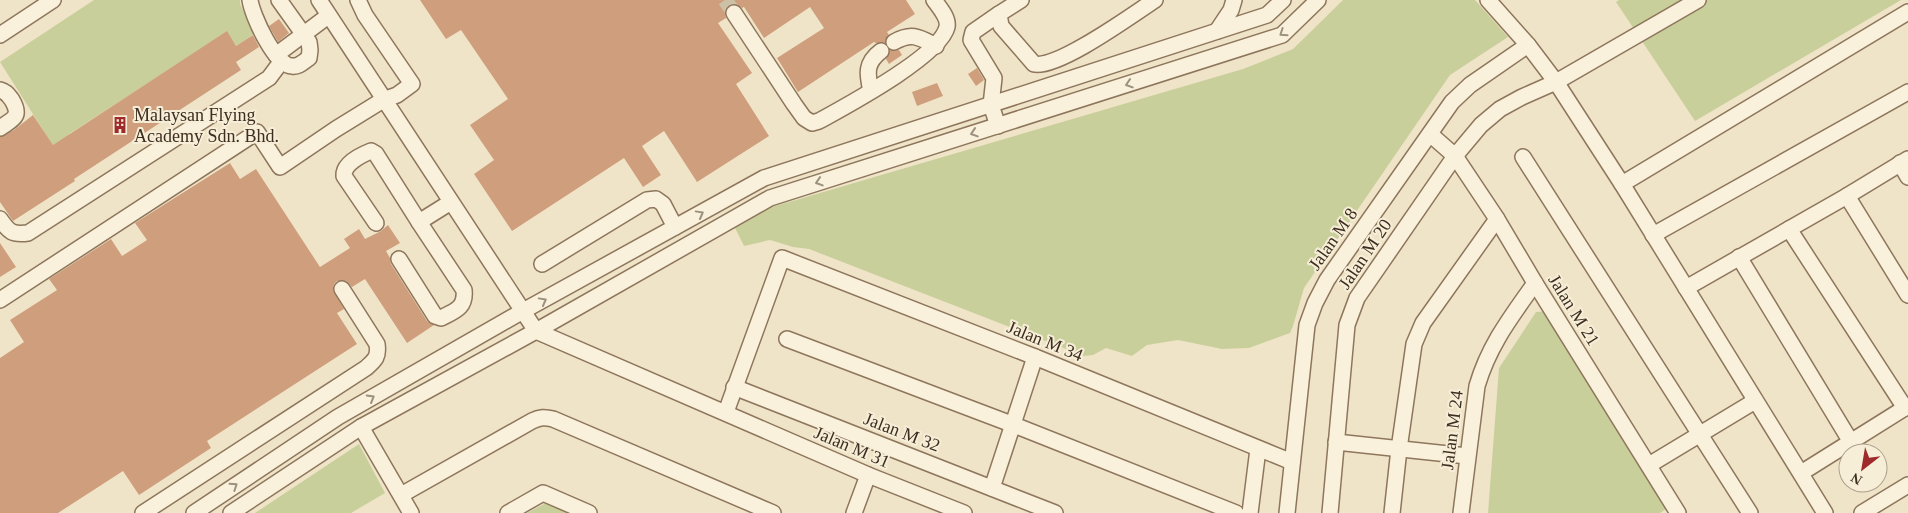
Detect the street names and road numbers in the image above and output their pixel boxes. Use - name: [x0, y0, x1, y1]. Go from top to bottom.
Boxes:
- street label: Jalan M 8: [1304, 204, 1362, 274]
- street label: Jalan M 20: [1334, 215, 1396, 293]
- street label: Jalan M 21: [1544, 271, 1604, 349]
- street label: Jalan M 34: [1004, 317, 1086, 365]
- street label: Jalan M 24: [1437, 389, 1467, 471]
- street label: Jalan M 32: [861, 408, 943, 456]
- street label: Jalan M 31: [811, 422, 893, 472]

